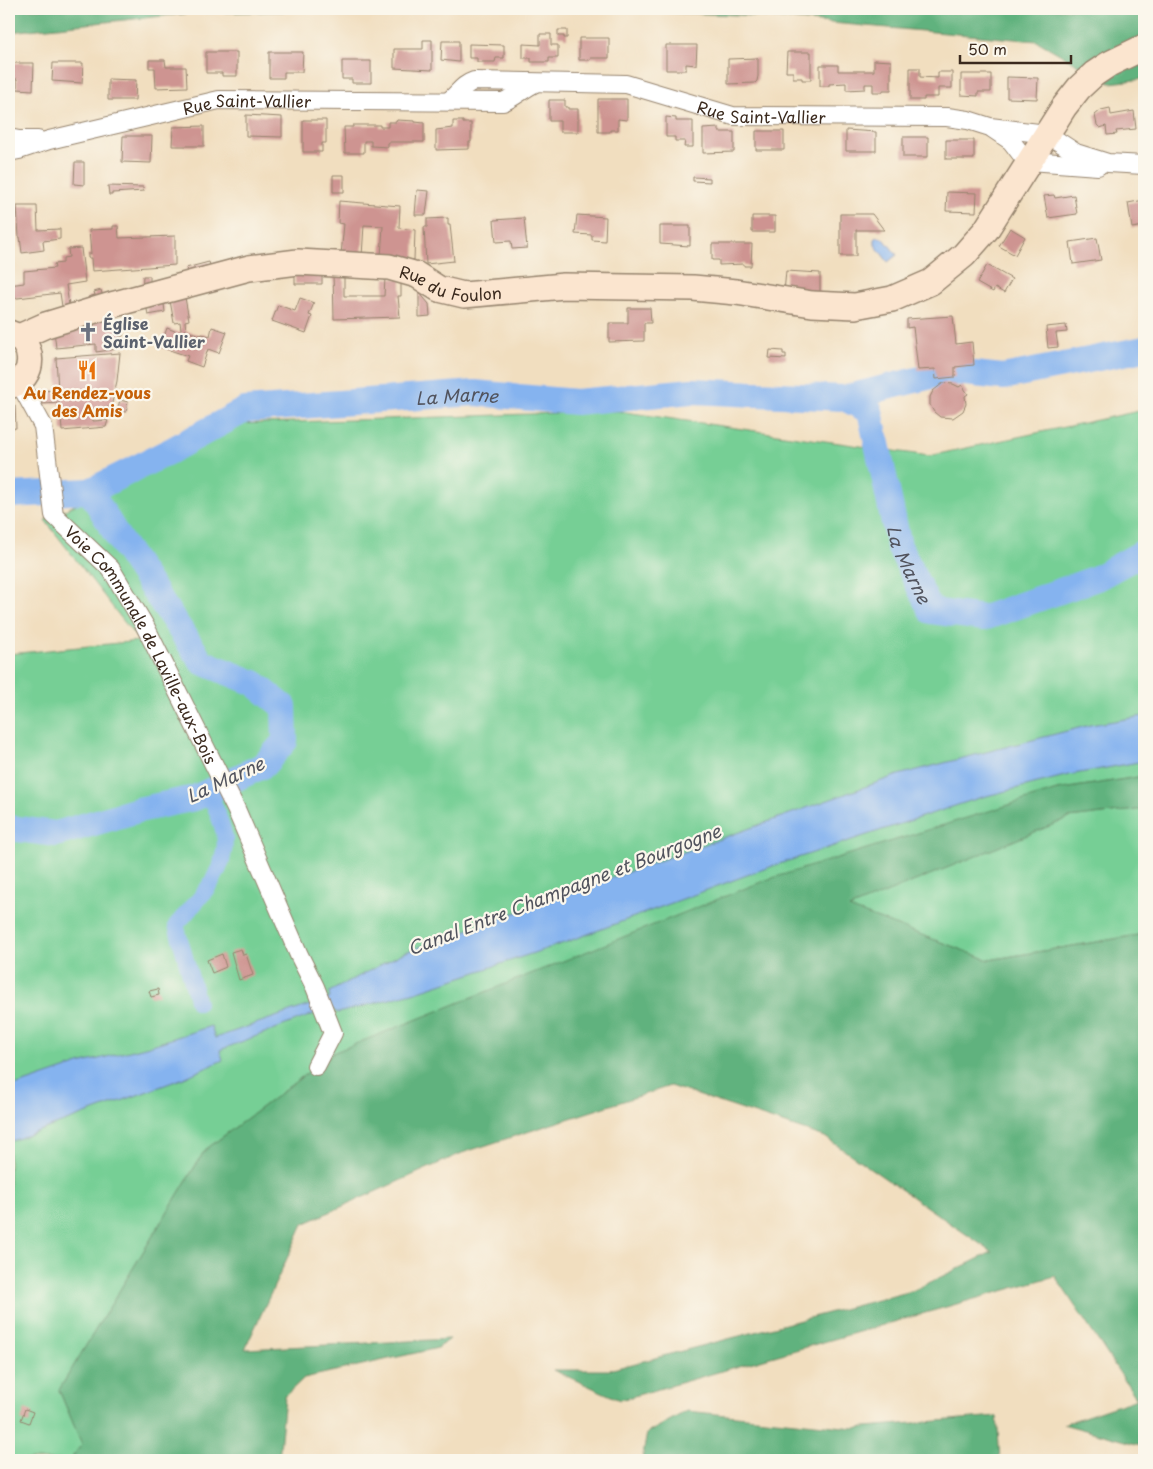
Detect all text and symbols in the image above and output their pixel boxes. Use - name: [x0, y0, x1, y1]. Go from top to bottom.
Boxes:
- scale bar: [960, 32, 1072, 64]
- text: 50 m: [968, 37, 1007, 60]
- street label: Rue Saint-Vallier: [180, 88, 312, 120]
- street label: Rue Saint-Vallier: [694, 94, 826, 128]
- street label: Rue du Foulon: [397, 259, 503, 307]
- place label: Église Saint-Vallier: [103, 311, 206, 353]
- church icon: Église Saint-Vallier: [77, 321, 99, 343]
- restaurant icon: Au Rendez-vous des Amis: [76, 359, 98, 381]
- water label: La Marne: [415, 379, 501, 411]
- place label: Au Rendez-vous des Amis: [23, 380, 151, 422]
- street label: Voie Communale de Laville-aux-Bois: [60, 520, 224, 768]
- water label: La Marne: [881, 523, 939, 609]
- water label: La Marne: [182, 749, 269, 809]
- water label: Canal Entre Champagne et Bourgogne: [403, 816, 726, 961]

